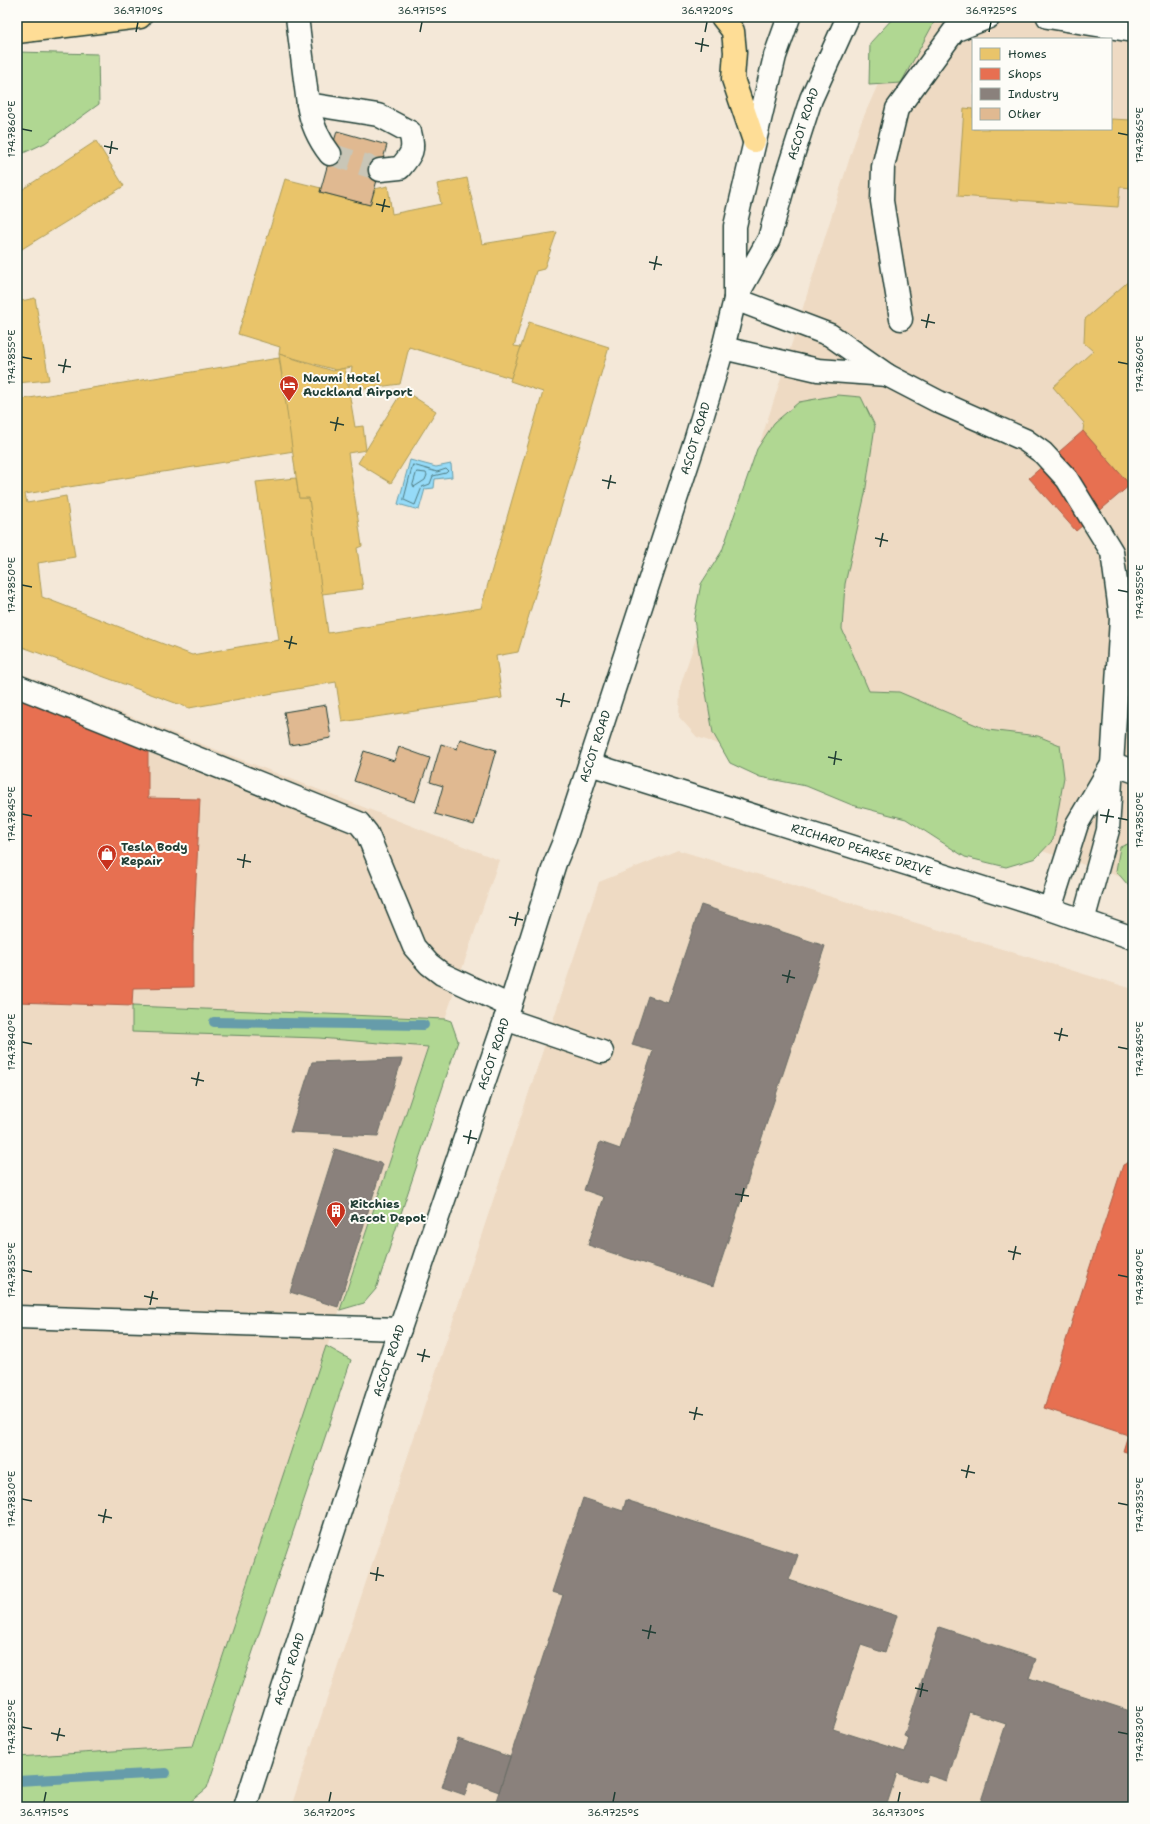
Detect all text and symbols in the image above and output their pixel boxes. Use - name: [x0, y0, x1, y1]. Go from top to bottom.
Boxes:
- text: 36.9710°S: [113, 4, 163, 17]
- text: 36.9715°S: [398, 4, 447, 17]
- text: 36.9720°S: [681, 4, 734, 17]
- text: 36.9725°S: [965, 4, 1017, 17]
- legend: [972, 38, 1112, 130]
- text: Homes: [1008, 46, 1047, 62]
- text: Shops: [1008, 66, 1042, 82]
- street label: ASCOT ROAD: [784, 85, 823, 162]
- text: Industry: [1008, 86, 1059, 102]
- text: 174.7860°E: [5, 101, 18, 157]
- text: Other: [1008, 106, 1042, 122]
- text: 174.7865°E: [1133, 107, 1146, 163]
- text: 174.7855°E: [5, 329, 18, 385]
- text: 174.7860°E: [1133, 336, 1146, 392]
- place label: Naumi Hotel Auckland Airport: [303, 370, 413, 400]
- hotel icon: Naumi Hotel Auckland Airport: [278, 374, 300, 402]
- street label: ASCOT ROAD: [677, 400, 714, 477]
- text: 174.7850°E: [5, 557, 18, 613]
- text: 174.7855°E: [1133, 564, 1146, 620]
- street label: ASCOT ROAD: [576, 708, 615, 785]
- text: 174.7845°E: [5, 786, 18, 842]
- text: 174.7850°E: [1133, 792, 1146, 848]
- street label: RICHARD PEARSE DRIVE: [789, 820, 935, 879]
- place label: Tesla Body Repair: [121, 839, 188, 869]
- shop icon: Tesla Body Repair: [96, 843, 118, 871]
- text: 174.7840°E: [5, 1014, 18, 1070]
- street label: ASCOT ROAD: [474, 1016, 513, 1092]
- text: 174.7845°E: [1133, 1021, 1146, 1077]
- place label: Ritchies Ascot Depot: [350, 1196, 426, 1226]
- building icon: Ritchies Ascot Depot: [325, 1200, 347, 1228]
- text: 174.7835°E: [5, 1242, 18, 1298]
- text: 174.7840°E: [1133, 1249, 1146, 1305]
- street label: ASCOT ROAD: [369, 1323, 409, 1399]
- text: 174.7830°E: [5, 1471, 18, 1527]
- text: 174.7835°E: [1133, 1477, 1146, 1533]
- street label: ASCOT ROAD: [270, 1631, 308, 1707]
- text: 174.7825°E: [5, 1699, 18, 1755]
- text: 174.7830°E: [1133, 1706, 1146, 1762]
- text: 36.9715°S: [20, 1806, 69, 1819]
- text: 36.9720°S: [303, 1806, 356, 1819]
- text: 36.9725°S: [587, 1806, 639, 1819]
- text: 36.9730°S: [872, 1806, 925, 1819]

